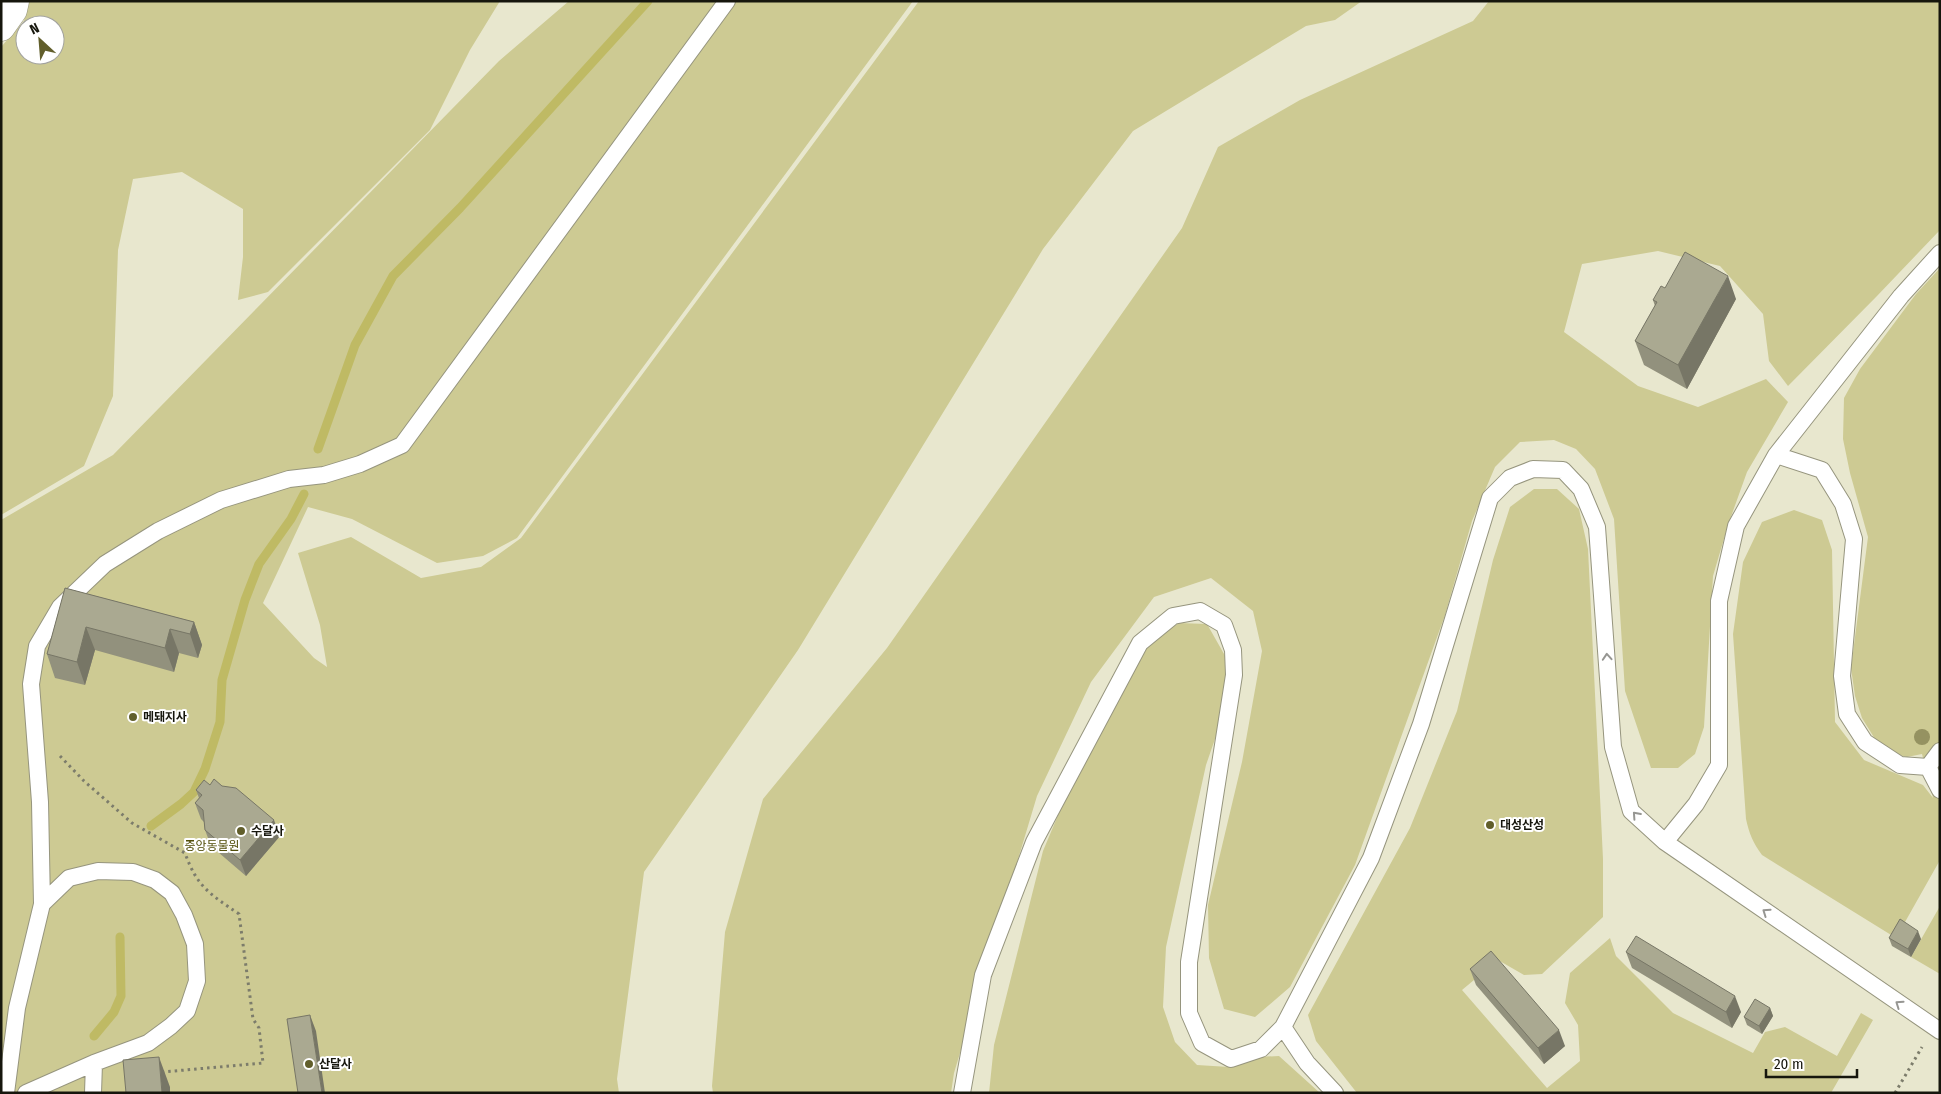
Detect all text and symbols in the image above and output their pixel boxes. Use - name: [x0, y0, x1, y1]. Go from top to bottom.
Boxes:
- north arrow: [15, 15, 65, 65]
- text: N: [27, 19, 42, 38]
- one-way arrow: [1601, 653, 1612, 661]
- place label: 메돼지사: [143, 710, 187, 724]
- marker: 메돼지사: [127, 711, 139, 723]
- one-way arrow: [1633, 811, 1642, 820]
- place label: 대성산성: [1500, 818, 1544, 832]
- marker: 대성산성: [1484, 819, 1496, 831]
- place label: 수달사: [251, 824, 284, 838]
- marker: 수달사: [235, 825, 247, 837]
- park label: 중앙동물원: [184, 839, 240, 853]
- one-way arrow: [1762, 909, 1771, 918]
- one-way arrow: [1896, 1001, 1905, 1010]
- scale bar: [1766, 1046, 1857, 1078]
- text: 20 m: [1774, 1055, 1804, 1073]
- place label: 산달사: [319, 1057, 352, 1071]
- marker: 산달사: [303, 1058, 315, 1070]

